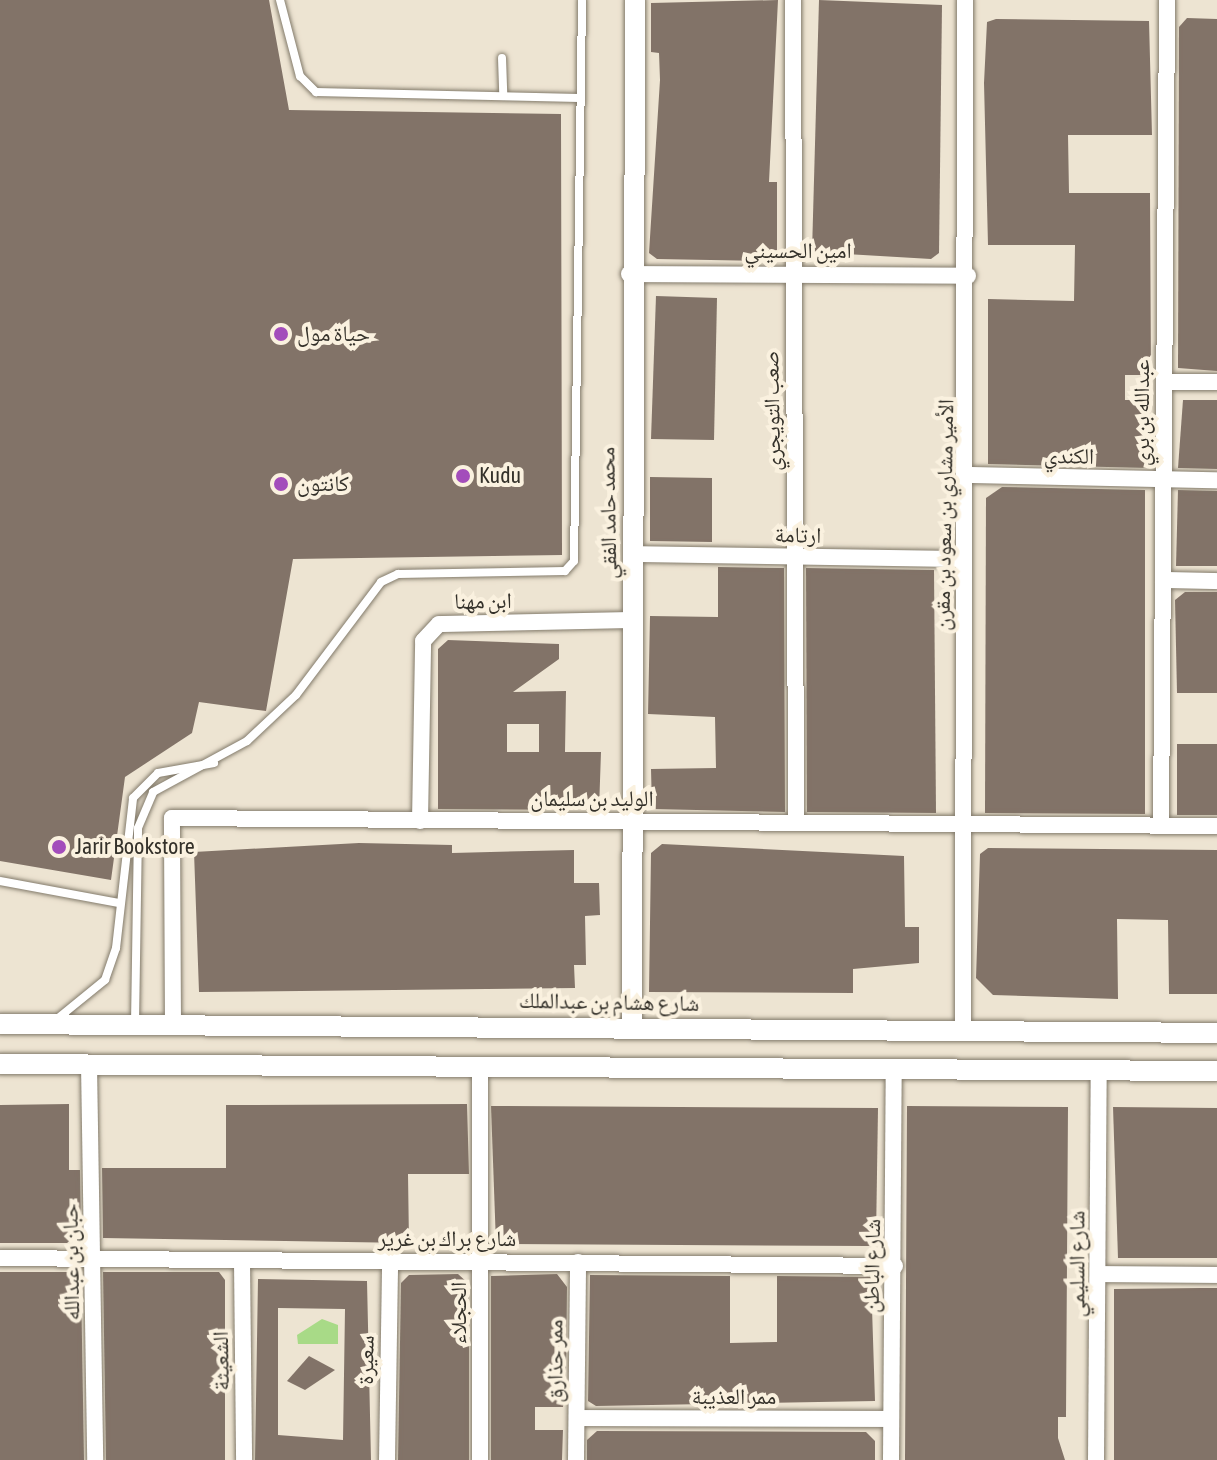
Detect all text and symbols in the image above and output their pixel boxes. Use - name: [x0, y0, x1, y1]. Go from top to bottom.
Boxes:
- street label: امين الحسيني: [744, 238, 852, 264]
- place label: حياة مول: [297, 321, 370, 347]
- marker: حياة مول: [272, 325, 290, 343]
- street label: صعب التويجري: [758, 351, 786, 471]
- street label: عبدالله بن بري: [1129, 360, 1155, 466]
- street label: الأمير مشاري بن سعود بن مقرن: [929, 399, 959, 631]
- street label: الكندي: [1044, 442, 1094, 470]
- street label: محمد حامد الفقي: [594, 447, 622, 579]
- place label: Kudu: [479, 463, 521, 489]
- marker: Kudu: [454, 467, 472, 485]
- place label: كانتون: [297, 471, 349, 497]
- marker: كانتون: [272, 475, 290, 493]
- street label: ارتامة: [774, 521, 822, 549]
- street label: ابن مهنا: [454, 587, 512, 615]
- street label: الوليد بن سليمان: [530, 786, 654, 812]
- place label: Jarir Bookstore: [75, 834, 195, 860]
- marker: Jarir Bookstore: [50, 838, 68, 856]
- street label: شارع هشام بن عبدالملك: [519, 987, 699, 1017]
- street label: حبان بن عبدالله: [57, 1203, 85, 1321]
- street label: شارع السليمي: [1064, 1211, 1090, 1317]
- street label: شارع الباطن: [858, 1219, 886, 1313]
- street label: شارع براك بن غرير: [378, 1226, 516, 1252]
- street label: الحجلاء: [446, 1282, 472, 1344]
- street label: ممر حذارق: [542, 1319, 568, 1403]
- street label: الشعيثة: [207, 1331, 235, 1391]
- street label: سعيرة: [352, 1335, 380, 1385]
- street label: ممر العذيبة: [692, 1384, 776, 1410]

